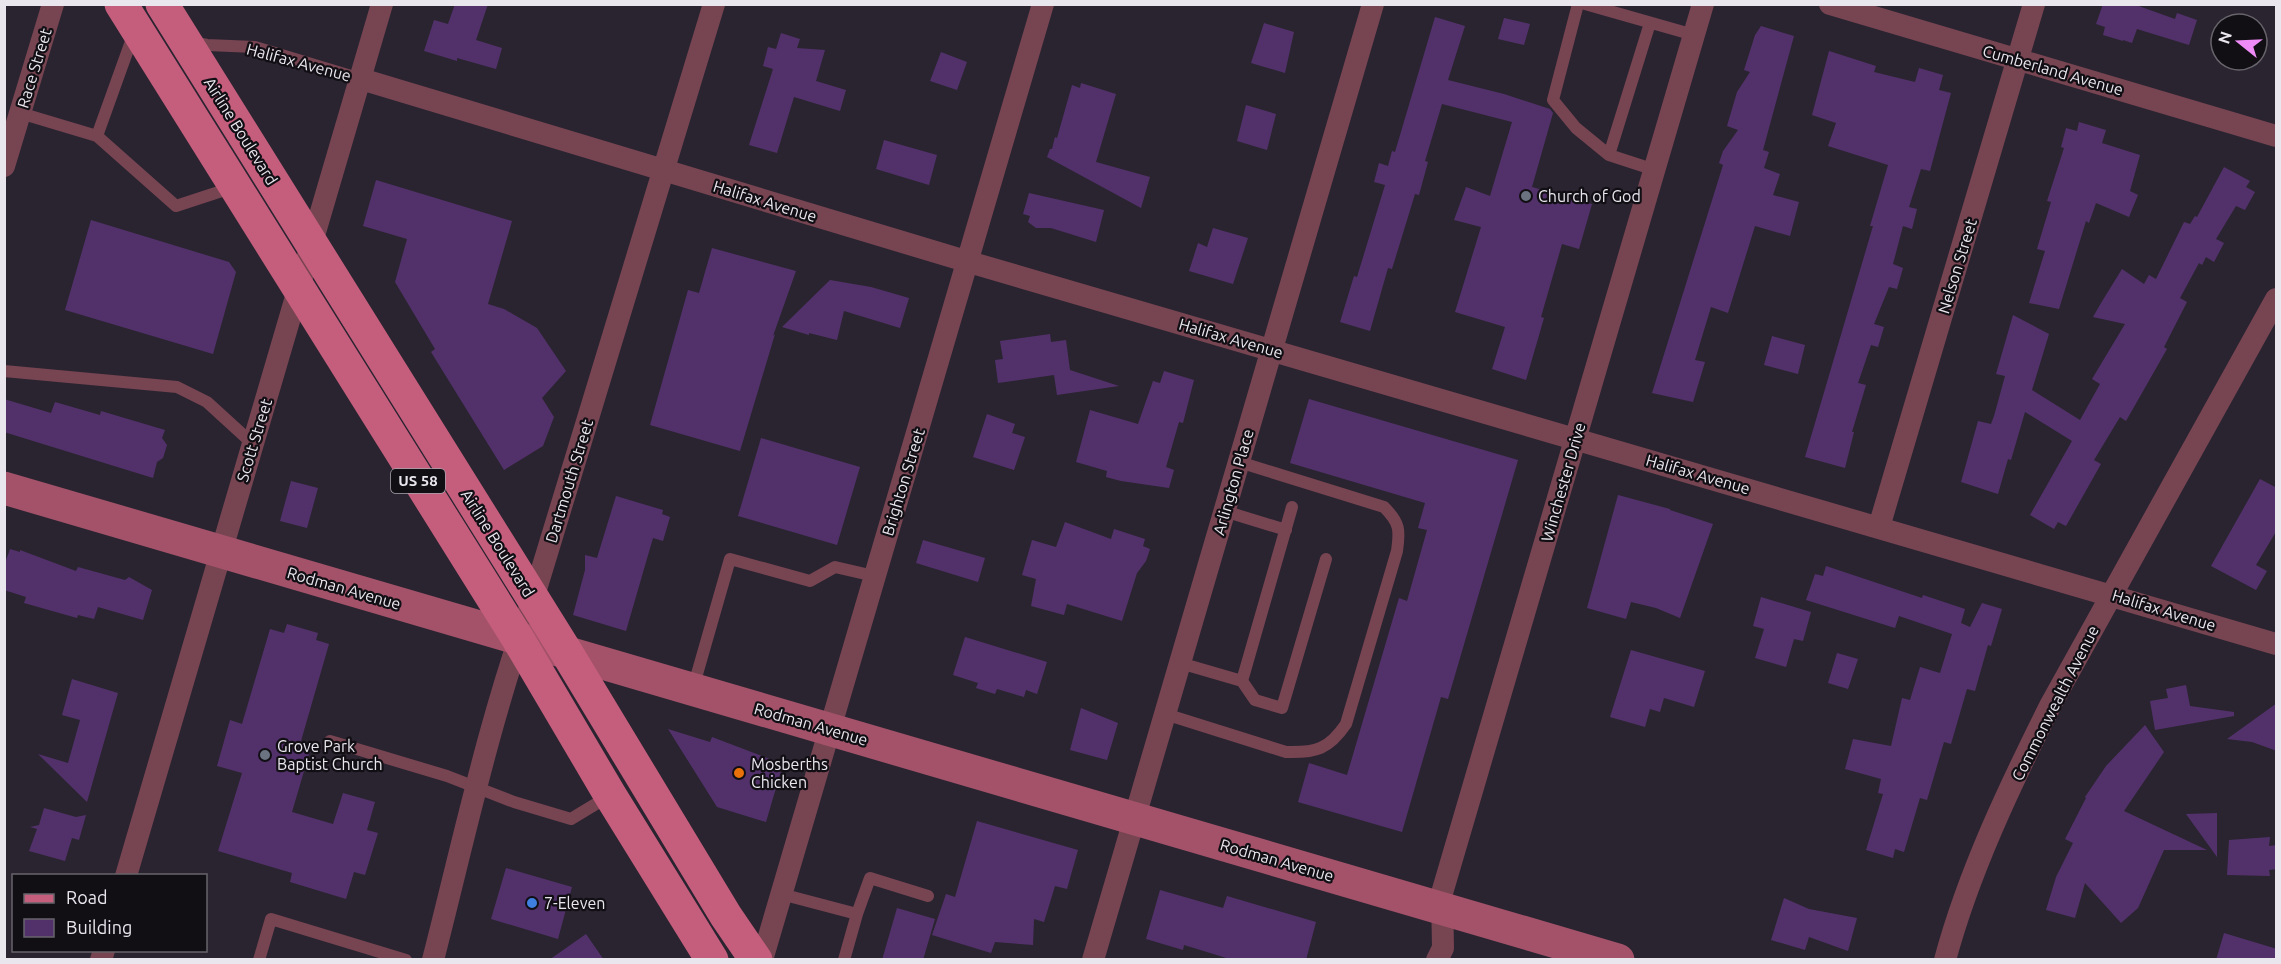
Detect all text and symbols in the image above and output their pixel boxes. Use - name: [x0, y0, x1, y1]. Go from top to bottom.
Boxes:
- north arrow: [2209, 12, 2269, 72]
- street label: Race Street: [13, 25, 55, 110]
- text: N: [2214, 29, 2235, 46]
- street label: Halifax Avenue: [245, 39, 353, 85]
- street label: Cumberland Avenue: [1981, 41, 2125, 99]
- street label: Airline Boulevard: [201, 74, 281, 188]
- street label: Halifax Avenue: [711, 177, 819, 225]
- place label: Church of God: [1538, 187, 1641, 205]
- marker: Church of God: [1519, 189, 1533, 203]
- street label: Nelson Street: [1934, 216, 1980, 316]
- street label: Halifax Avenue: [1177, 315, 1285, 361]
- street label: Scott Street: [233, 396, 275, 484]
- street label: Dartmouth Street: [542, 417, 597, 545]
- street label: Winchester Drive: [1537, 420, 1589, 544]
- street label: Brighton Street: [878, 425, 928, 538]
- street label: Arlington Place: [1209, 427, 1257, 537]
- street label: Halifax Avenue: [1644, 451, 1752, 497]
- road number: US 58: [391, 469, 445, 493]
- street label: Airline Boulevard: [458, 486, 538, 600]
- street label: Rodman Avenue: [285, 563, 403, 613]
- street label: Halifax Avenue: [2110, 586, 2218, 634]
- street label: Commonwealth Avenue: [2008, 622, 2102, 784]
- street label: Rodman Avenue: [752, 699, 870, 749]
- place label: Grove Park Baptist Church: [277, 737, 383, 773]
- marker: Grove Park Baptist Church: [258, 748, 272, 762]
- place label: Mosberths Chicken: [751, 755, 828, 791]
- marker: Mosberths Chicken: [732, 766, 746, 780]
- street label: Rodman Avenue: [1218, 835, 1336, 885]
- legend: [12, 874, 207, 952]
- text: Road: [66, 887, 108, 907]
- place label: 7-Eleven: [544, 894, 605, 912]
- marker: 7-Eleven: [525, 896, 539, 910]
- text: Building: [66, 917, 132, 937]

